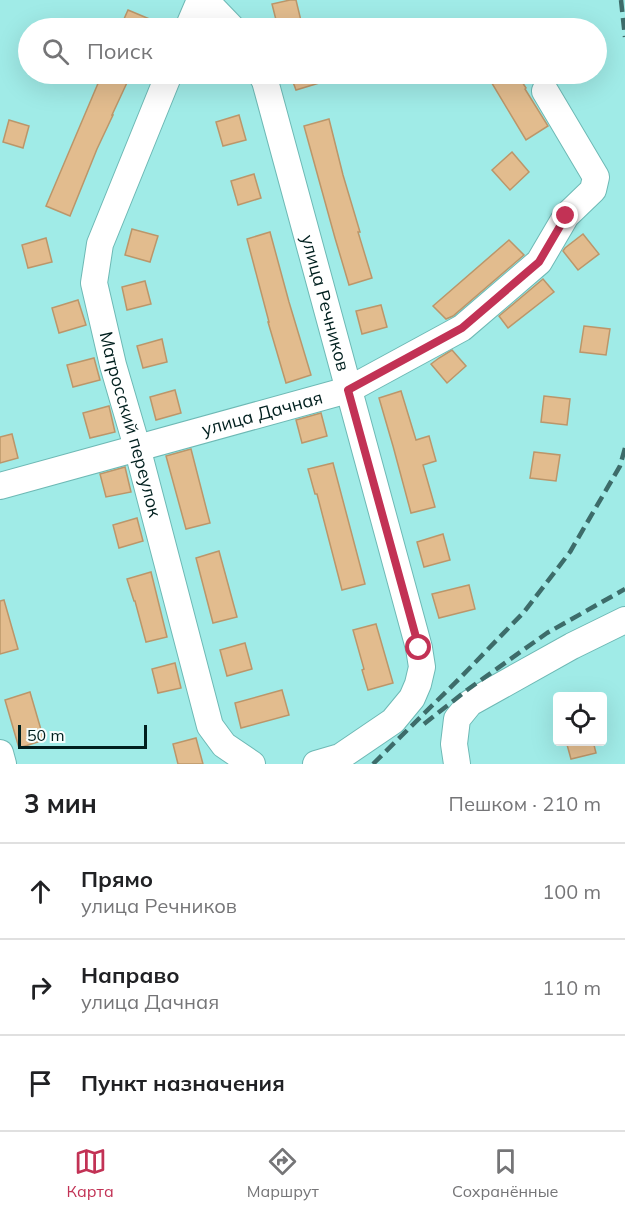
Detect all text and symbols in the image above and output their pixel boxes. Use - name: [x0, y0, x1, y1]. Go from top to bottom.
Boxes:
- search box: [18, 18, 607, 84]
- icon: search: [39, 35, 72, 68]
- text: Поиск: [87, 37, 153, 65]
- route end: [552, 202, 578, 228]
- street label: улица Речников: [296, 232, 355, 374]
- street label: Матросский переулок: [95, 329, 167, 520]
- street label: улица Дачная: [199, 386, 325, 441]
- route start: [405, 634, 431, 660]
- map controls: [553, 692, 607, 746]
- button: locate: [553, 692, 607, 746]
- scale bar: [18, 722, 147, 750]
- text: 50 m: [27, 725, 64, 745]
- text: 3 мин: [24, 787, 97, 820]
- text: Пешком · 210 m: [449, 791, 601, 816]
- text: Прямо: [81, 865, 153, 893]
- icon: ahead: [24, 875, 57, 908]
- text: 100 m: [542, 879, 601, 904]
- text: улица Речников: [81, 893, 237, 918]
- text: Направо: [81, 961, 179, 989]
- icon: right: [24, 971, 57, 1004]
- text: 110 m: [542, 975, 601, 1000]
- text: улица Дачная: [81, 989, 219, 1014]
- icon: arrive: [24, 1067, 57, 1100]
- text: Пункт назначения: [81, 1069, 285, 1097]
- tab: Карта: [67, 1145, 114, 1201]
- tab: Маршрут: [247, 1145, 319, 1201]
- tab: Сохранённые: [452, 1145, 558, 1201]

